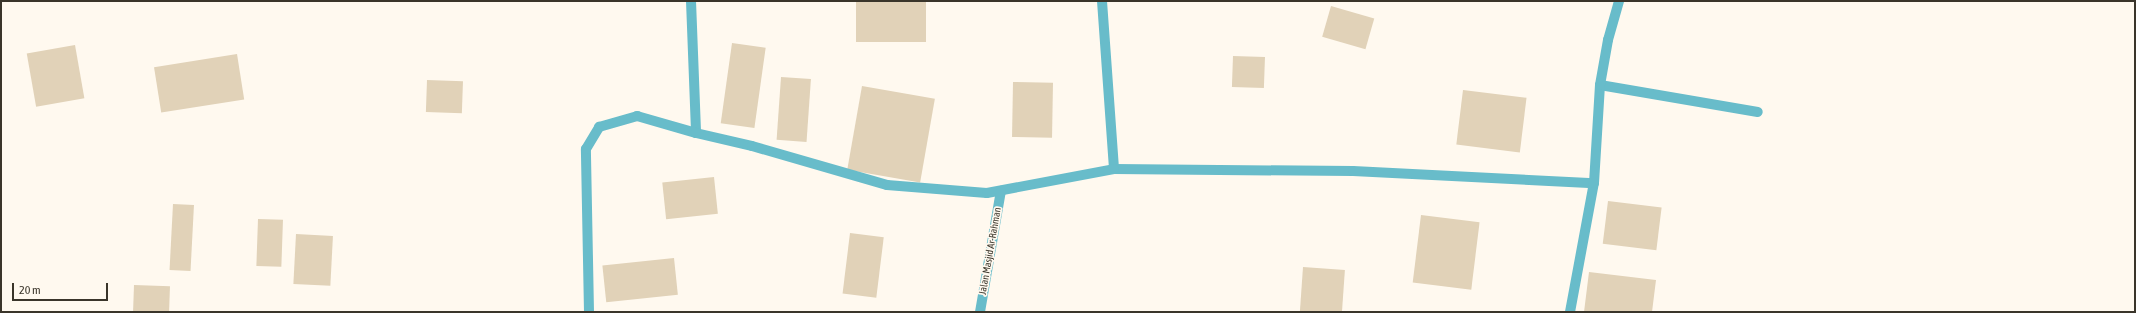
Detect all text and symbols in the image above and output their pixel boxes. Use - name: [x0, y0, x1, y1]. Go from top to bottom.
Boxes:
- street label: Jalan Masjid Ar-Rahman: [976, 206, 1004, 296]
- scale bar: [14, 275, 110, 301]
- text: 20 m: [19, 283, 41, 297]

